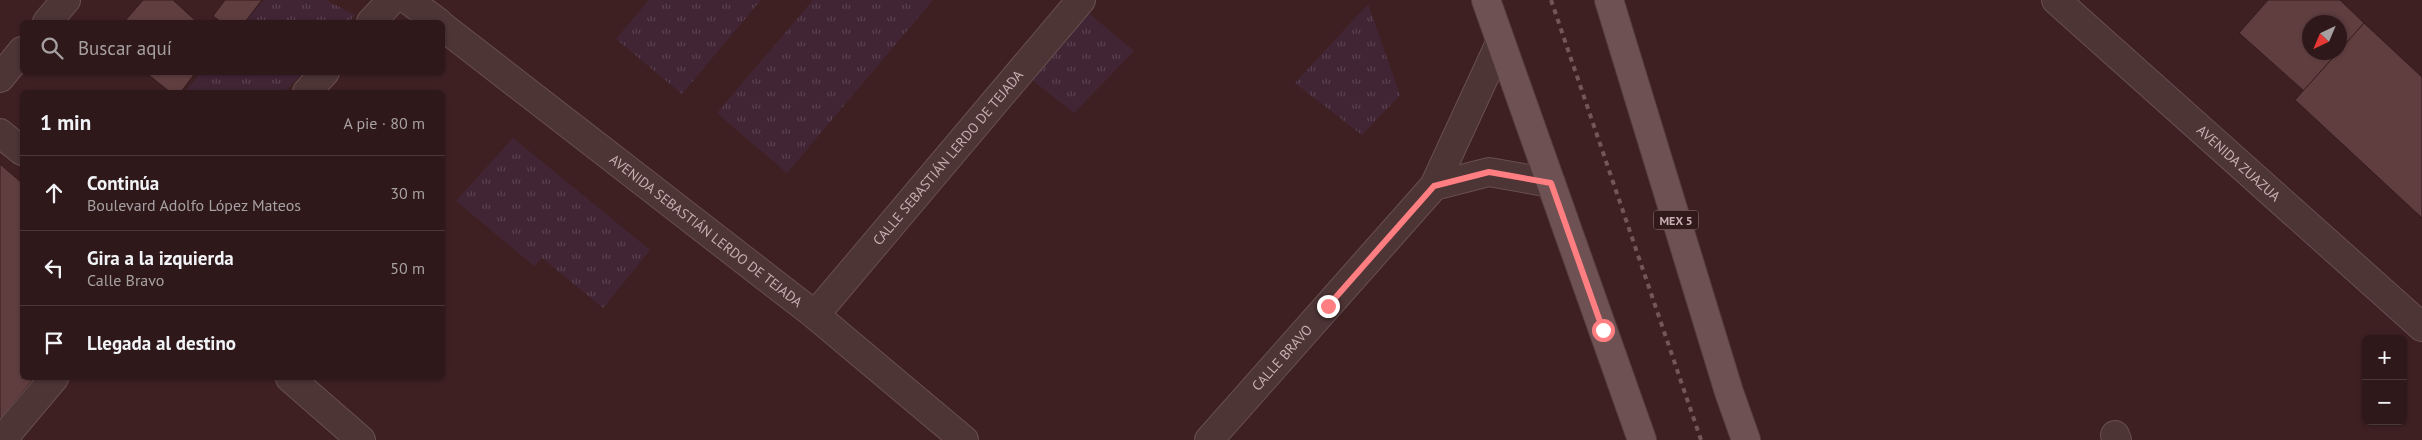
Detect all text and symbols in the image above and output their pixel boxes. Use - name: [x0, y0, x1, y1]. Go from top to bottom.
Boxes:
- north arrow: [2302, 15, 2347, 60]
- search box: [20, 20, 445, 75]
- icon: search: [38, 34, 66, 62]
- text: Buscar aquí: [78, 36, 172, 60]
- street label: CALLE SEBASTIÁN LERDO DE TEJADA: [869, 66, 1027, 249]
- text: 1 min: [40, 109, 91, 136]
- text: A pie · 80 m: [343, 113, 425, 133]
- street label: AVENIDA ZUAZUA: [2193, 121, 2285, 206]
- street label: AVENIDA SEBASTIÁN LERDO DE TEJADA: [606, 150, 807, 311]
- text: Continúa: [87, 171, 159, 195]
- icon: ahead: [40, 179, 68, 207]
- text: 30 m: [390, 183, 425, 203]
- text: Boulevard Adolfo López Mateos: [87, 195, 301, 215]
- road number: MEX 5: [1654, 210, 1698, 230]
- text: Gira a la izquierda: [87, 246, 234, 270]
- icon: left: [40, 254, 68, 282]
- text: 50 m: [390, 258, 425, 278]
- text: Calle Bravo: [87, 270, 164, 290]
- route end: [1317, 295, 1340, 318]
- route start: [1592, 319, 1615, 342]
- street label: CALLE BRAVO: [1248, 321, 1316, 394]
- icon: arrive: [40, 329, 68, 357]
- text: Llegada al destino: [87, 331, 236, 355]
- map controls: [2362, 335, 2407, 425]
- button: +: [2362, 335, 2407, 380]
- button: −: [2362, 380, 2407, 425]

